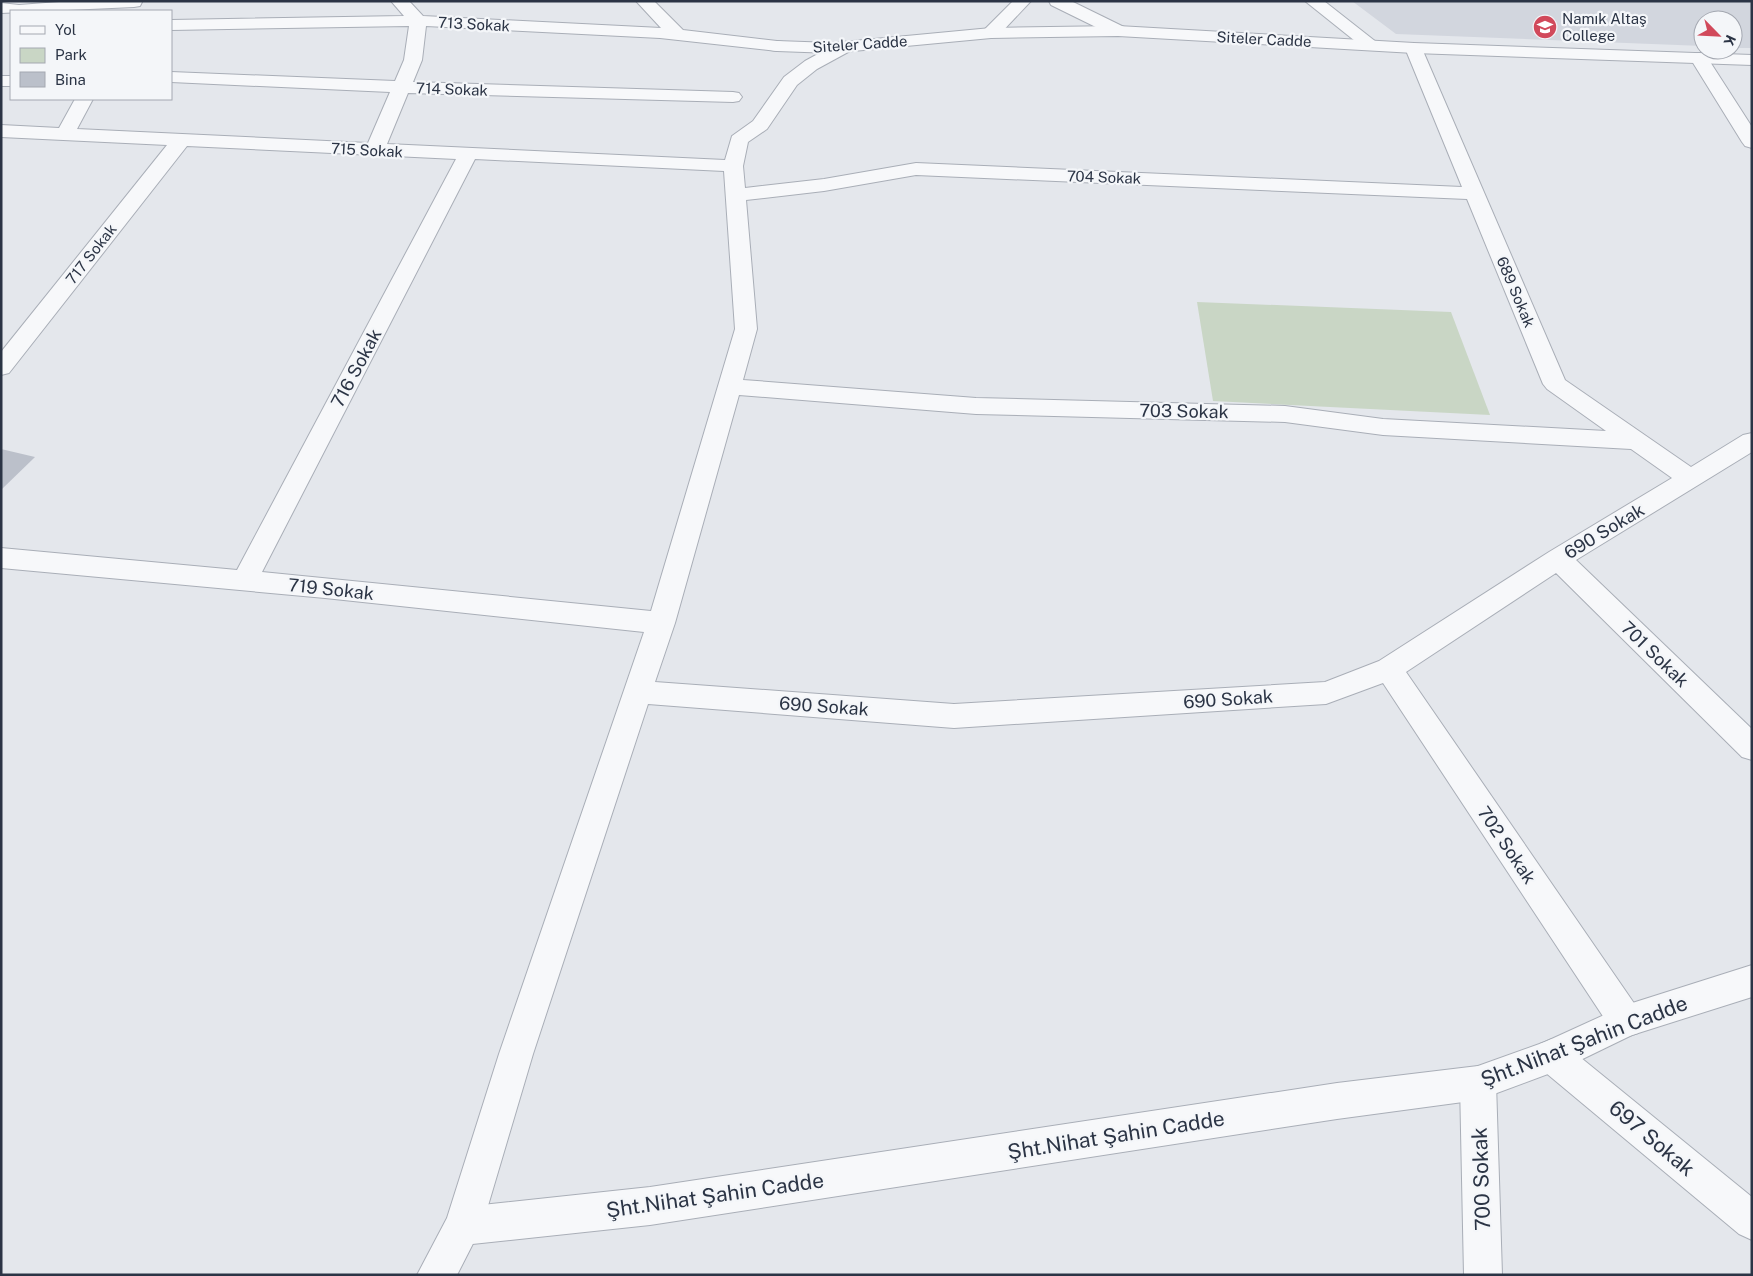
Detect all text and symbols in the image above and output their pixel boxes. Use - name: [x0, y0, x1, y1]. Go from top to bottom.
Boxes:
- legend: [10, 10, 172, 100]
- place label: Namık Altaş College: [1562, 10, 1647, 44]
- north arrow: [1693, 10, 1743, 60]
- street label: 713 Sokak: [438, 14, 510, 34]
- school or university icon: Namık Altaş College: [1532, 14, 1558, 40]
- text: Yol: [55, 21, 76, 38]
- street label: Siteler Cadde: [1216, 28, 1312, 50]
- street label: Siteler Cadde: [812, 32, 908, 56]
- text: K: [1721, 32, 1739, 48]
- text: Park: [55, 46, 87, 63]
- text: Bina: [55, 71, 86, 88]
- street label: 714 Sokak: [416, 79, 488, 99]
- street label: 715 Sokak: [331, 140, 403, 160]
- street label: 704 Sokak: [1067, 167, 1141, 187]
- street label: 717 Sokak: [62, 221, 120, 287]
- street label: 689 Sokak: [1493, 254, 1539, 330]
- street label: 716 Sokak: [326, 325, 386, 411]
- street label: 703 Sokak: [1139, 400, 1229, 422]
- street label: 690 Sokak: [1560, 499, 1648, 563]
- street label: 719 Sokak: [287, 574, 375, 604]
- street label: 701 Sokak: [1617, 617, 1693, 691]
- street label: 690 Sokak: [1182, 685, 1274, 713]
- street label: 690 Sokak: [778, 692, 870, 720]
- street label: 702 Sokak: [1473, 802, 1541, 888]
- street label: Şht.Nihat Şahin Cadde: [1477, 990, 1691, 1092]
- street label: 697 Sokak: [1604, 1095, 1700, 1181]
- street label: Şht.Nihat Şahin Cadde: [1006, 1105, 1226, 1165]
- street label: 700 Sokak: [1467, 1127, 1495, 1231]
- street label: Şht.Nihat Şahin Cadde: [605, 1167, 825, 1223]

